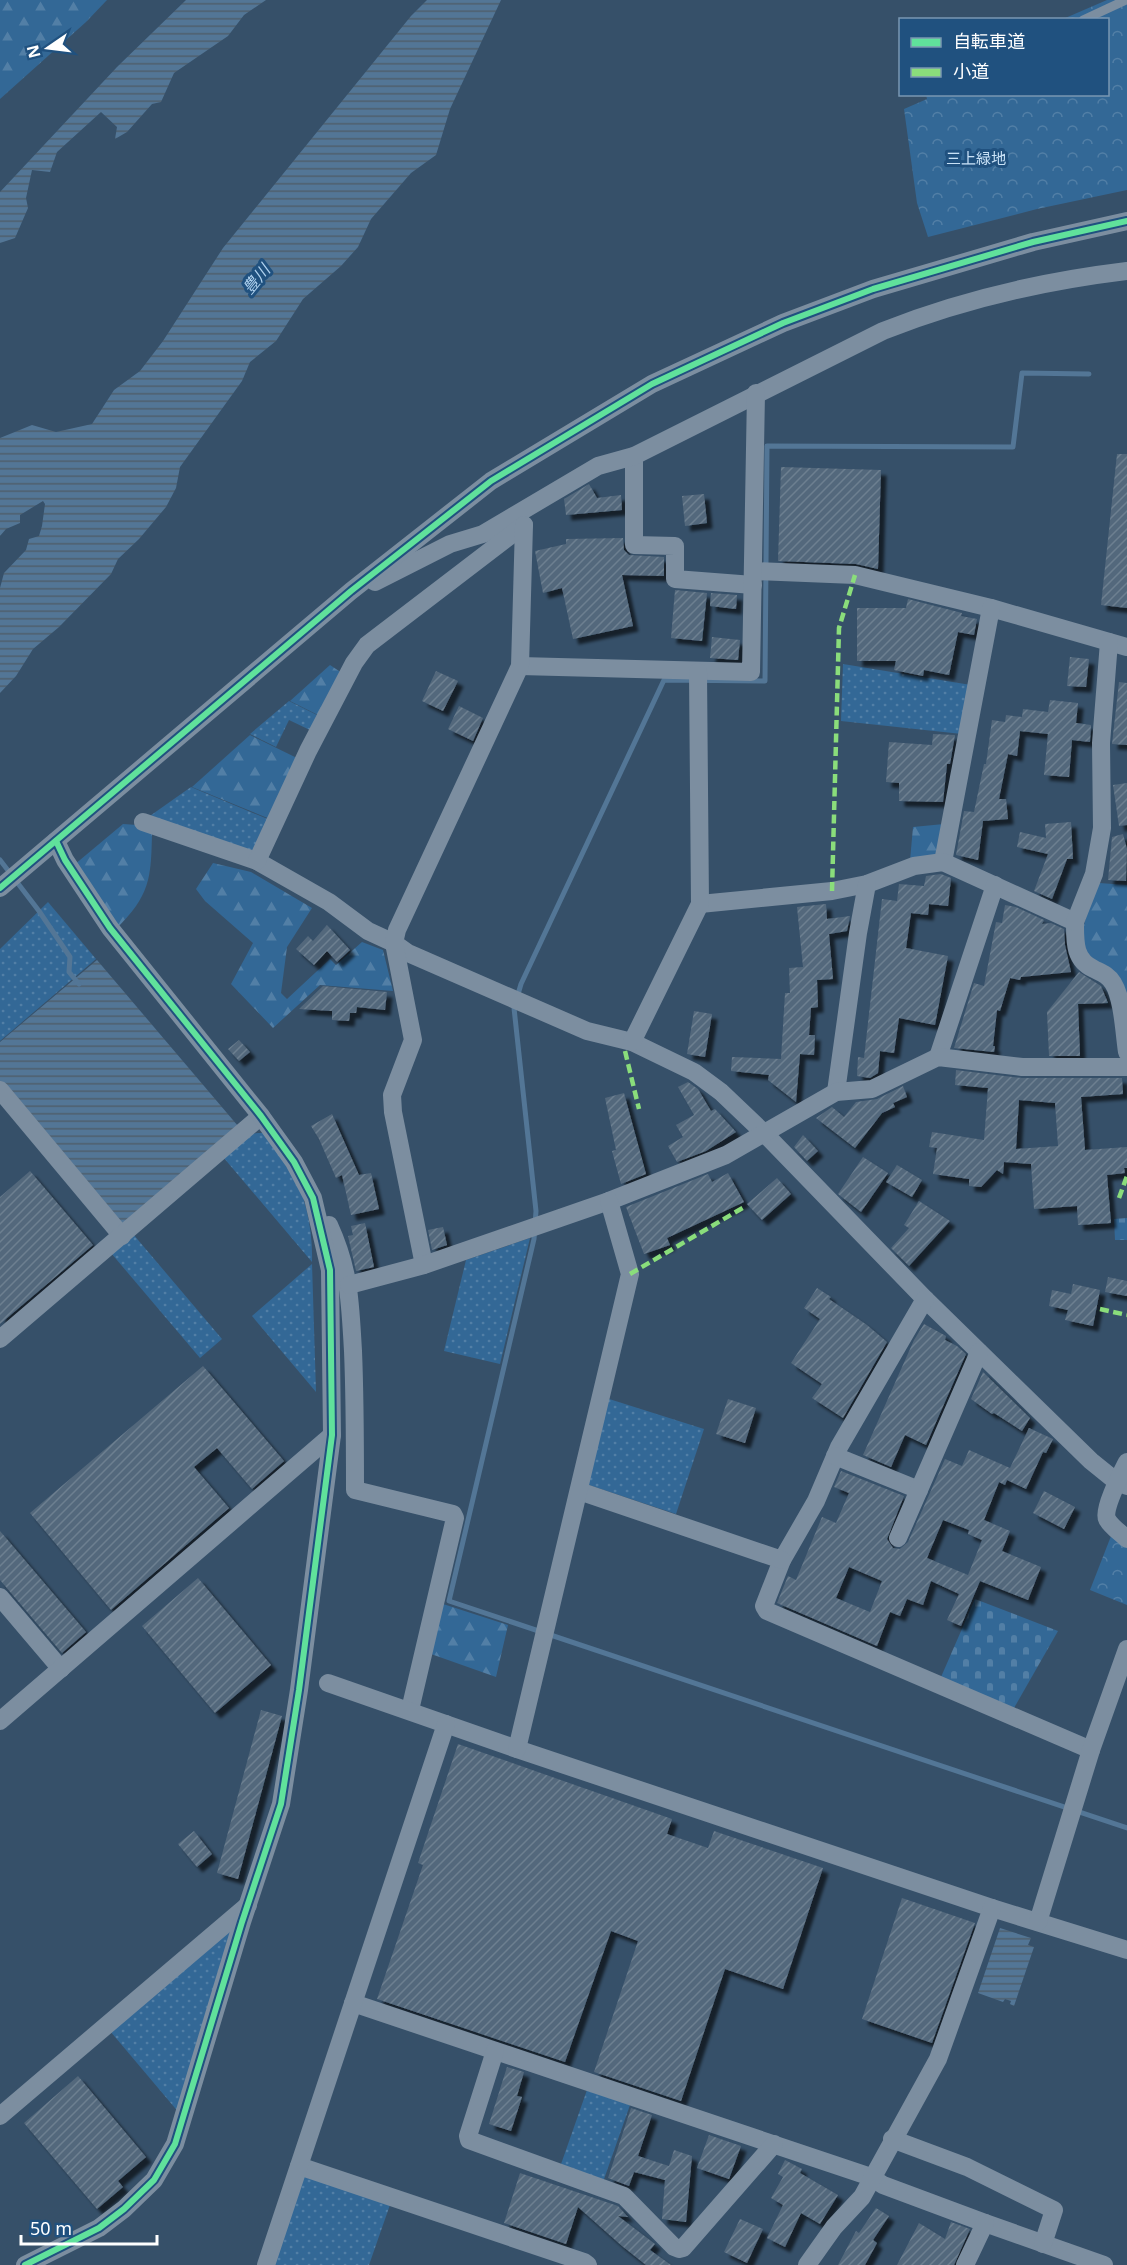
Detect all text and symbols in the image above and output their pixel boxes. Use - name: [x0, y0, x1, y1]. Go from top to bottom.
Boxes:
- north arrow: [18, 18, 78, 78]
- legend: [899, 18, 1109, 96]
- text: 自転車道: [953, 29, 1025, 53]
- text: N: [21, 43, 46, 61]
- text: 小道: [953, 59, 989, 83]
- park label: 三上緑地: [946, 148, 1006, 168]
- water label: 豊川: [237, 258, 276, 298]
- scale bar: [21, 2208, 158, 2246]
- text: 50 m: [30, 2216, 72, 2240]

